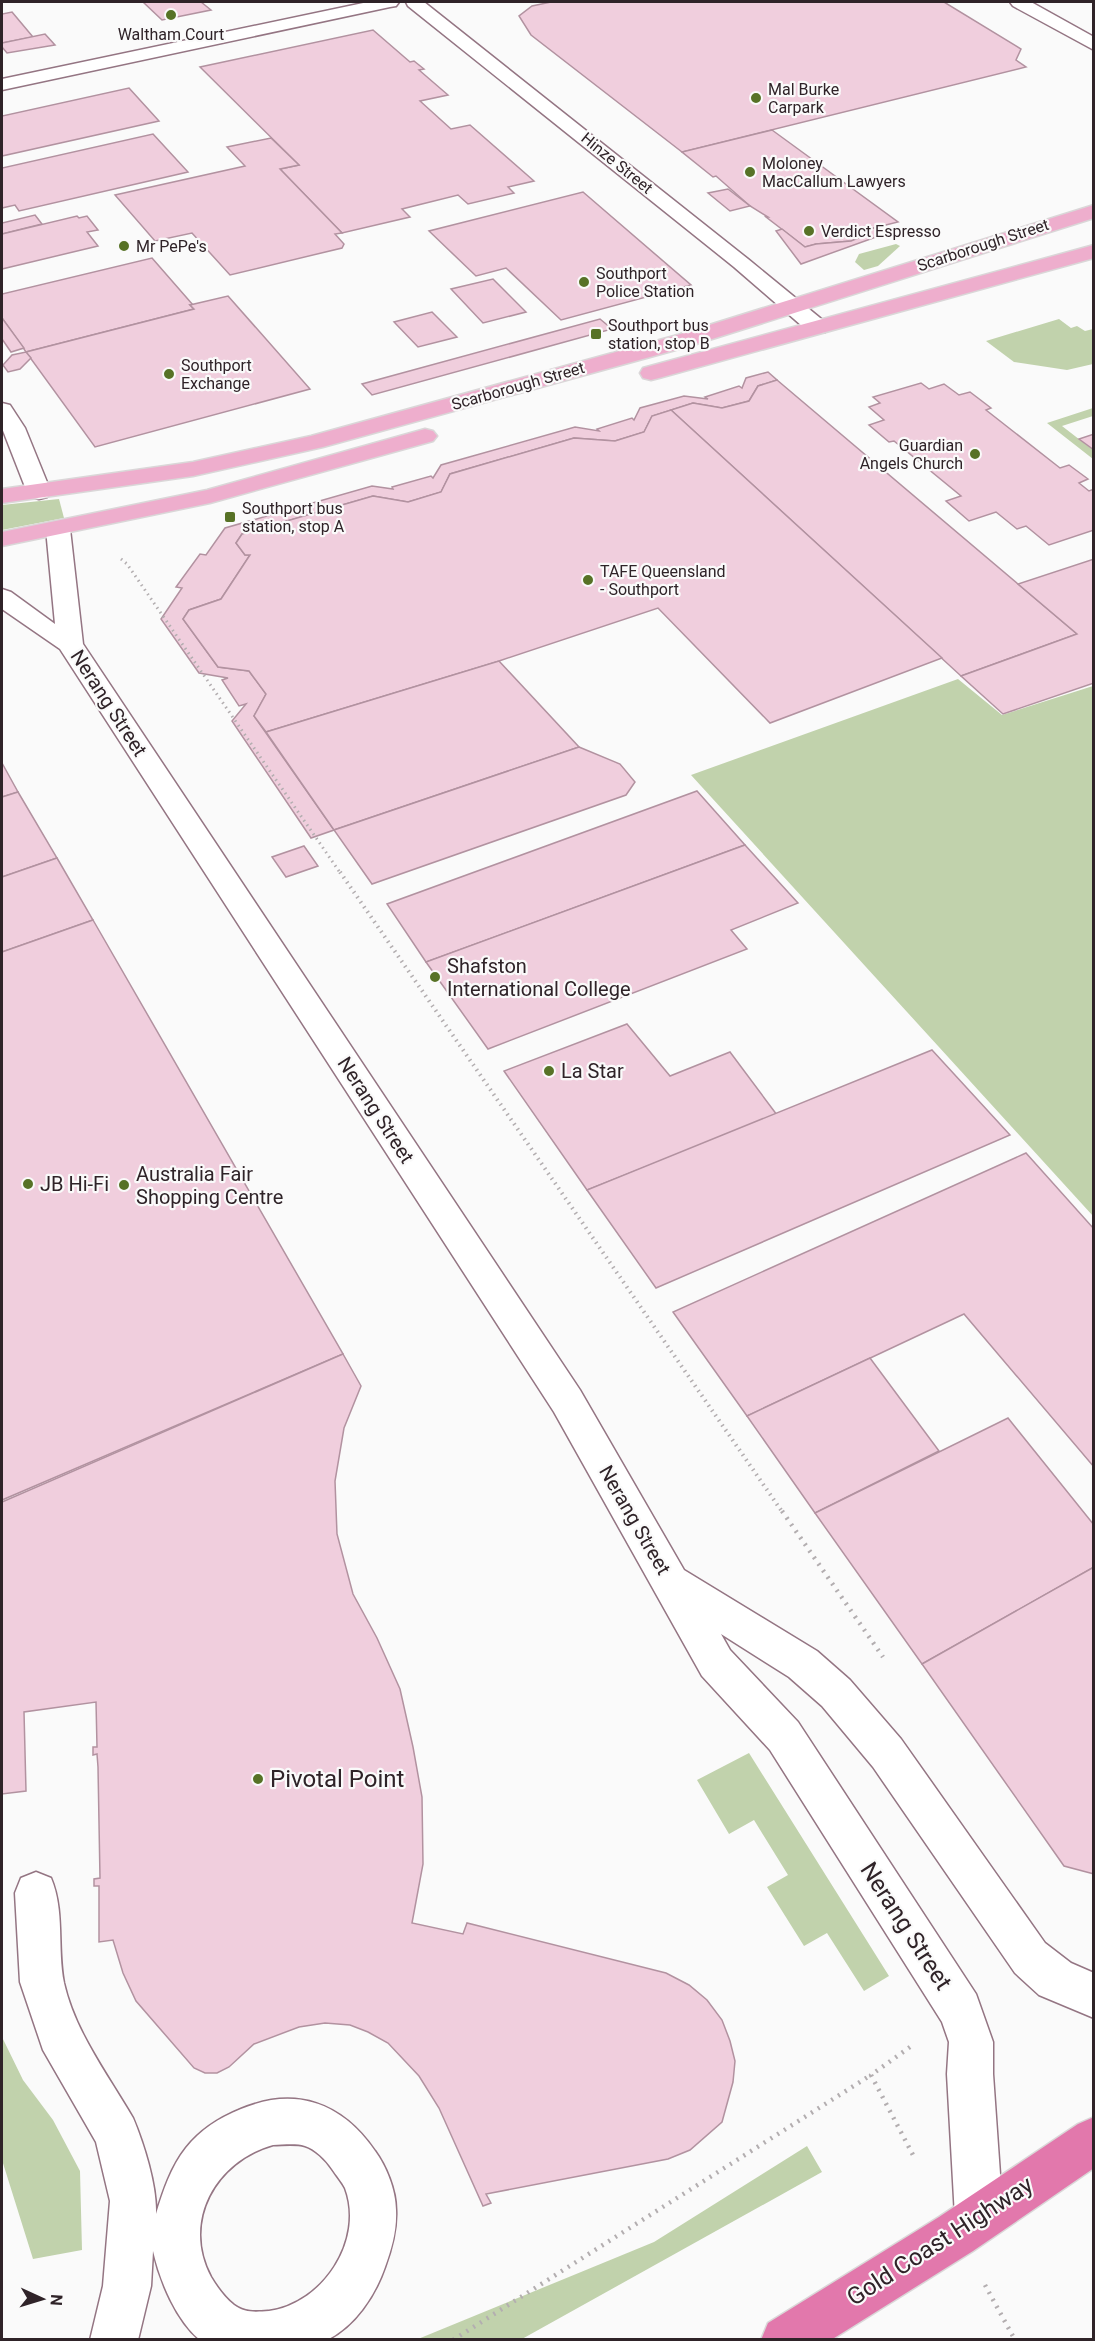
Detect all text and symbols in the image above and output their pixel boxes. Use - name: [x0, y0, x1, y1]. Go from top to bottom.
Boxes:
- marker: Waltham Court: [164, 8, 178, 22]
- place label: Waltham Court: [118, 25, 224, 44]
- place label: Mal Burke Carpark: [768, 80, 839, 117]
- marker: Mal Burke Carpark: [749, 91, 763, 105]
- street label: Hinze Street: [577, 128, 657, 198]
- place label: Moloney MacCallum Lawyers: [762, 154, 906, 191]
- marker: Moloney MacCallum Lawyers: [743, 165, 757, 179]
- street label: Scarborough Street: [915, 215, 1051, 275]
- place label: Verdict Espresso: [821, 222, 941, 241]
- marker: Verdict Espresso: [802, 224, 816, 238]
- place label: Mr PePe's: [136, 237, 207, 256]
- marker: Mr PePe's: [117, 239, 131, 253]
- place label: Southport Police Station: [596, 264, 694, 301]
- marker: Southport Police Station: [577, 275, 591, 289]
- place label: Southport bus station, stop B: [608, 316, 710, 353]
- marker: Southport bus station, stop B: [589, 327, 603, 341]
- place label: Southport Exchange: [181, 356, 252, 393]
- street label: Scarborough Street: [449, 358, 587, 414]
- marker: Southport Exchange: [162, 367, 176, 381]
- place label: Guardian Angels Church: [860, 436, 963, 473]
- marker: Guardian Angels Church: [968, 447, 982, 461]
- place label: Southport bus station, stop A: [242, 499, 345, 536]
- marker: Southport bus station, stop A: [223, 510, 237, 524]
- place label: TAFE Queensland - Southport: [600, 562, 726, 599]
- marker: TAFE Queensland - Southport: [581, 573, 595, 587]
- street label: Nerang Street: [66, 645, 152, 761]
- place label: Shafston International College: [447, 954, 631, 1001]
- marker: Shafston International College: [428, 970, 442, 984]
- street label: Nerang Street: [333, 1052, 419, 1168]
- place label: La Star: [561, 1059, 624, 1083]
- marker: La Star: [542, 1064, 556, 1078]
- place label: Australia Fair Shopping Centre: [136, 1162, 283, 1209]
- place label: JB Hi-Fi: [40, 1172, 109, 1196]
- marker: JB Hi-Fi: [21, 1177, 35, 1191]
- marker: Australia Fair Shopping Centre: [117, 1178, 131, 1192]
- street label: Nerang Street: [594, 1461, 676, 1579]
- place label: Pivotal Point: [270, 1765, 405, 1793]
- marker: Pivotal Point: [251, 1772, 265, 1786]
- street label: Nerang Street: [854, 1857, 958, 1995]
- street label: Gold Coast Highway: [842, 2170, 1039, 2312]
- north arrow: [12, 2269, 72, 2329]
- text: N: [47, 2294, 66, 2306]

